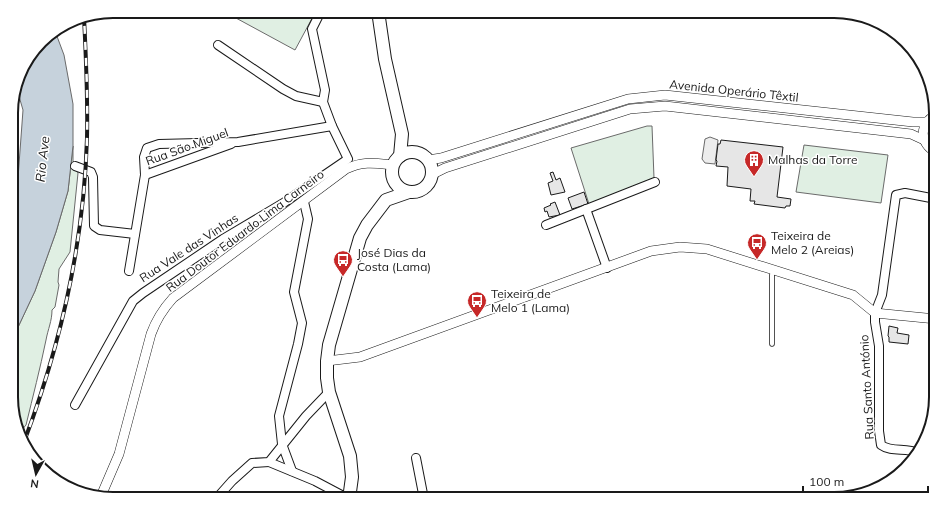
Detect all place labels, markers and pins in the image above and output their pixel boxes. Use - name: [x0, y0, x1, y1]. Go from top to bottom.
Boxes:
- building icon: Malhas da Torre: [743, 149, 765, 177]
- place label: Malhas da Torre: [768, 152, 858, 167]
- place label: Teixeira de Melo 2 (Areias): [771, 228, 854, 257]
- bus stop icon: Teixeira de Melo 2 (Areias): [746, 232, 768, 260]
- place label: José Dias da Costa (Lama): [357, 245, 431, 274]
- bus stop icon: José Dias da Costa (Lama): [332, 249, 354, 277]
- place label: Teixeira de Melo 1 (Lama): [491, 286, 570, 315]
- bus stop icon: Teixeira de Melo 1 (Lama): [466, 290, 488, 318]

